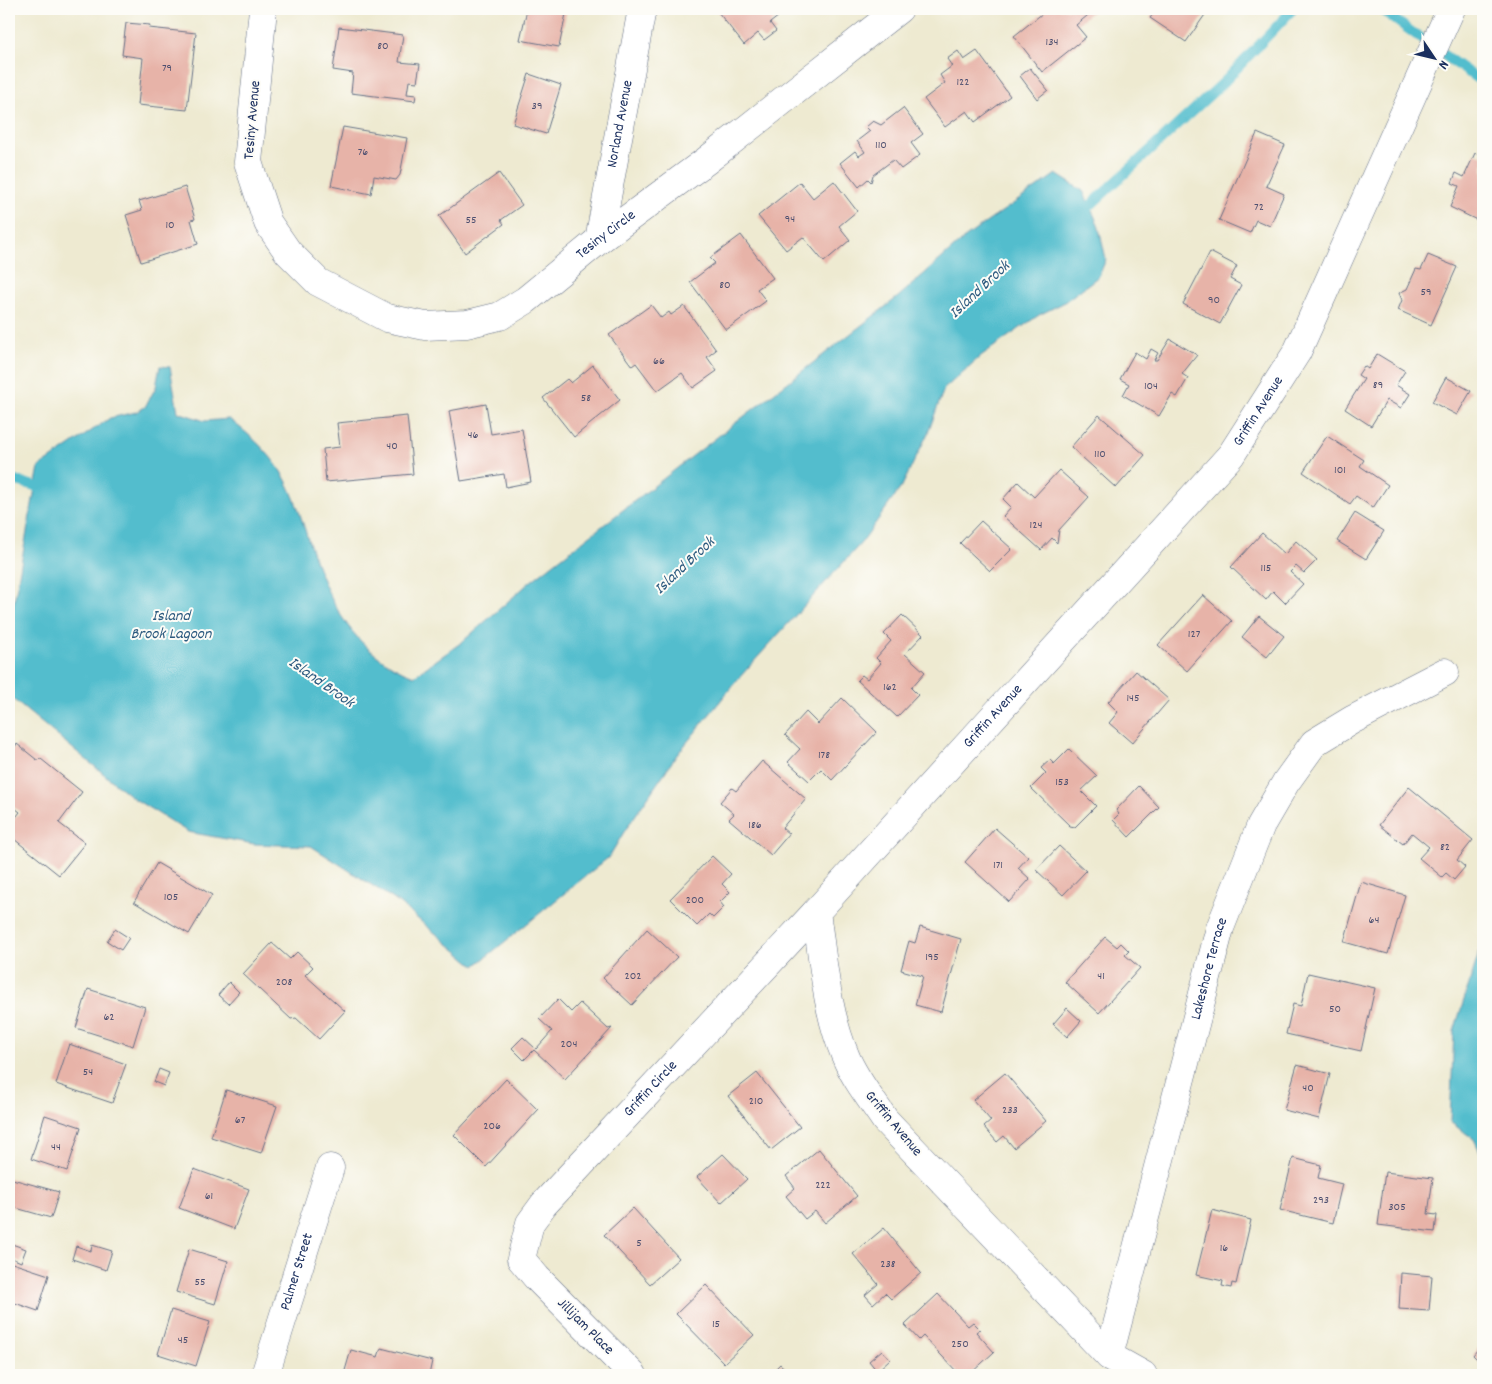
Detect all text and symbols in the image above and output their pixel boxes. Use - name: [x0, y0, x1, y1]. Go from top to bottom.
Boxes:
- north arrow: [1410, 32, 1460, 82]
- house number: 134: [1046, 34, 1058, 51]
- house number: 80: [377, 38, 389, 55]
- text: N: [1433, 56, 1453, 73]
- house number: 79: [162, 60, 172, 77]
- house number: 122: [956, 74, 970, 91]
- street label: Norland Avenue: [602, 78, 640, 170]
- street label: Tesiny Avenue: [239, 79, 267, 160]
- house number: 39: [532, 98, 542, 115]
- house number: 110: [875, 137, 887, 154]
- house number: 76: [358, 144, 368, 161]
- house number: 72: [1254, 199, 1264, 216]
- street label: Tesiny Circle: [572, 205, 641, 265]
- house number: 94: [785, 211, 795, 228]
- house number: 55: [465, 212, 477, 229]
- house number: 10: [165, 217, 175, 234]
- water label: Island Brook: [944, 255, 1017, 324]
- house number: 80: [719, 277, 731, 294]
- house number: 59: [1420, 284, 1432, 301]
- house number: 90: [1208, 292, 1220, 309]
- house number: 66: [653, 353, 665, 370]
- street label: Griffin Avenue: [1228, 372, 1290, 451]
- house number: 89: [1373, 377, 1383, 394]
- house number: 104: [1144, 378, 1158, 395]
- house number: 58: [581, 390, 591, 407]
- house number: 46: [468, 427, 479, 444]
- house number: 40: [386, 438, 398, 455]
- house number: 110: [1094, 446, 1106, 463]
- house number: 101: [1334, 462, 1346, 479]
- house number: 124: [1030, 517, 1042, 534]
- water label: Island Brook: [649, 531, 722, 600]
- house number: 115: [1261, 560, 1271, 577]
- water label: Island Brook Lagoon: [131, 605, 212, 646]
- house number: 127: [1188, 626, 1201, 643]
- water label: Island Brook: [283, 652, 360, 715]
- house number: 162: [883, 679, 897, 696]
- street label: Griffin Avenue: [958, 679, 1029, 754]
- house number: 145: [1126, 690, 1140, 707]
- house number: 178: [818, 747, 830, 764]
- house number: 153: [1055, 774, 1069, 791]
- house number: 186: [748, 817, 762, 834]
- house number: 82: [1440, 839, 1450, 856]
- house number: 171: [993, 857, 1003, 874]
- house number: 105: [164, 889, 178, 906]
- house number: 200: [686, 892, 704, 909]
- house number: 64: [1369, 912, 1379, 929]
- street label: Lakeshore Terrace: [1186, 914, 1234, 1022]
- house number: 195: [925, 949, 939, 966]
- house number: 202: [624, 968, 642, 985]
- house number: 41: [1097, 968, 1105, 985]
- house number: 208: [276, 974, 292, 991]
- house number: 50: [1329, 1001, 1341, 1018]
- house number: 62: [103, 1009, 115, 1026]
- house number: 204: [561, 1036, 577, 1053]
- street label: Griffin Circle: [619, 1055, 683, 1123]
- house number: 54: [83, 1064, 93, 1081]
- house number: 40: [1302, 1080, 1314, 1097]
- street label: Griffin Avenue: [859, 1086, 927, 1162]
- house number: 210: [749, 1093, 763, 1110]
- house number: 233: [1002, 1102, 1018, 1119]
- house number: 67: [235, 1112, 246, 1129]
- house number: 206: [483, 1118, 501, 1135]
- house number: 44: [51, 1139, 61, 1156]
- house number: 222: [815, 1177, 831, 1194]
- house number: 61: [205, 1188, 213, 1205]
- house number: 293: [1313, 1192, 1329, 1209]
- house number: 305: [1388, 1199, 1406, 1216]
- street label: Palmer Street: [275, 1230, 320, 1313]
- house number: 5: [636, 1235, 642, 1252]
- house number: 16: [1220, 1240, 1228, 1257]
- house number: 238: [880, 1256, 896, 1273]
- house number: 55: [194, 1274, 206, 1291]
- street label: Jillijam Place: [551, 1293, 619, 1361]
- house number: 15: [712, 1316, 720, 1333]
- house number: 45: [178, 1332, 188, 1349]
- house number: 250: [951, 1336, 969, 1353]

